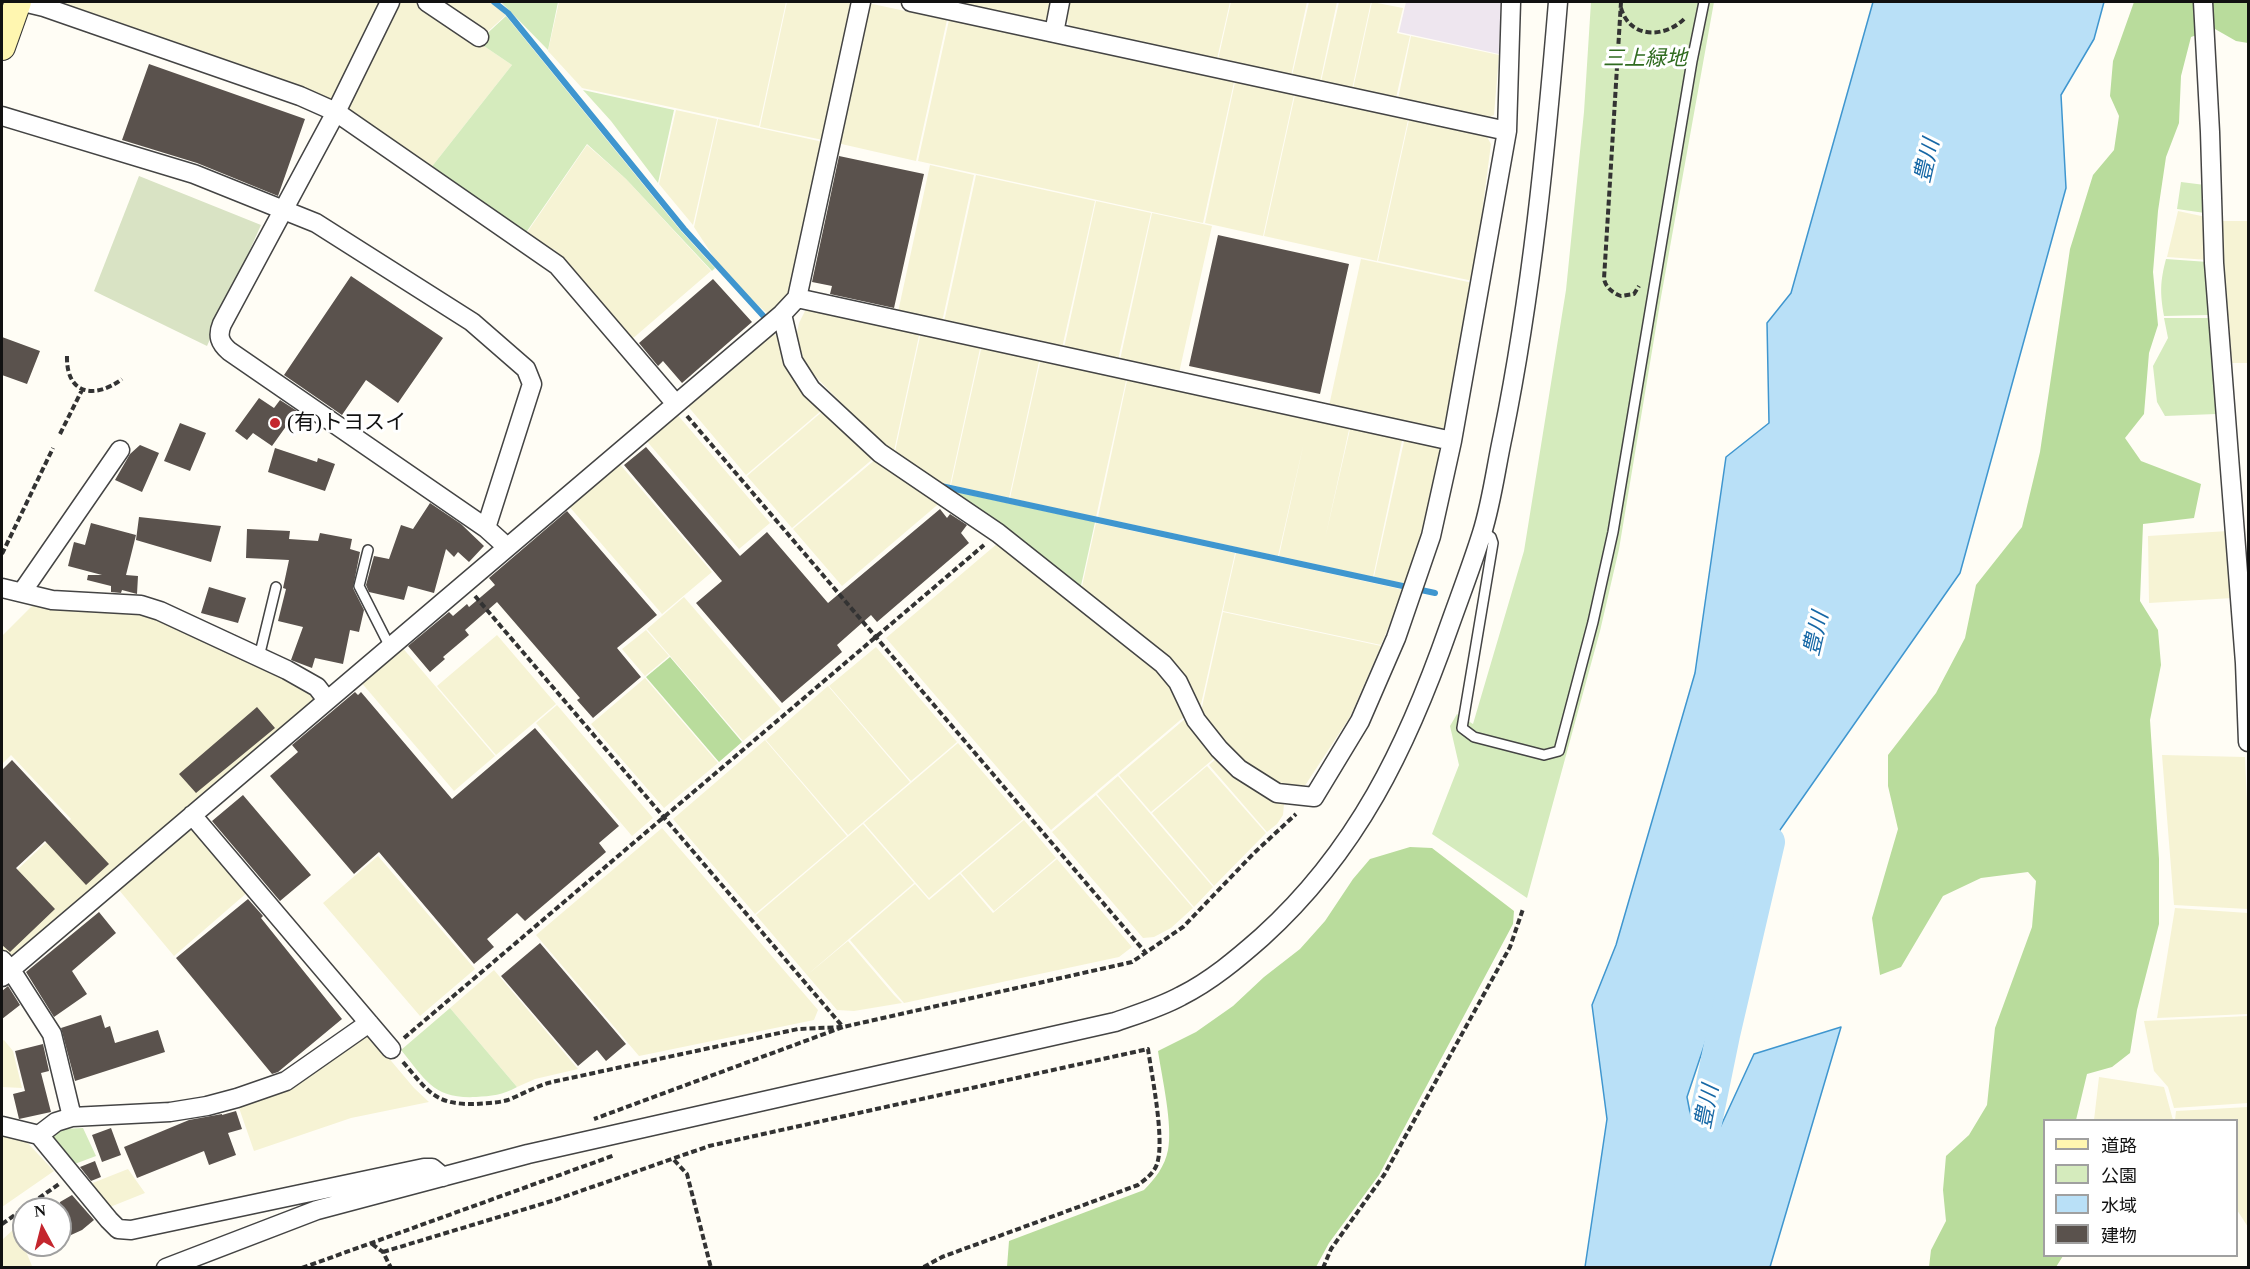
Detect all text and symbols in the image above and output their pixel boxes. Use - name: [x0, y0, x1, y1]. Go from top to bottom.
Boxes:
- park label: 三上緑地: [1603, 46, 1687, 72]
- water label: 豊川: [1910, 137, 1946, 185]
- place label: (有)トヨスイ: [287, 410, 406, 436]
- marker: (有)トヨスイ: [268, 416, 282, 430]
- water label: 豊川: [1799, 610, 1835, 658]
- water label: 豊川: [1691, 1083, 1725, 1131]
- legend: [2043, 1119, 2238, 1257]
- text: 道路: [2101, 1136, 2137, 1156]
- text: 公園: [2101, 1166, 2137, 1186]
- text: 水域: [2101, 1196, 2137, 1216]
- north arrow: [12, 1197, 72, 1257]
- text: N: [33, 1201, 47, 1220]
- text: 建物: [2101, 1226, 2137, 1246]

